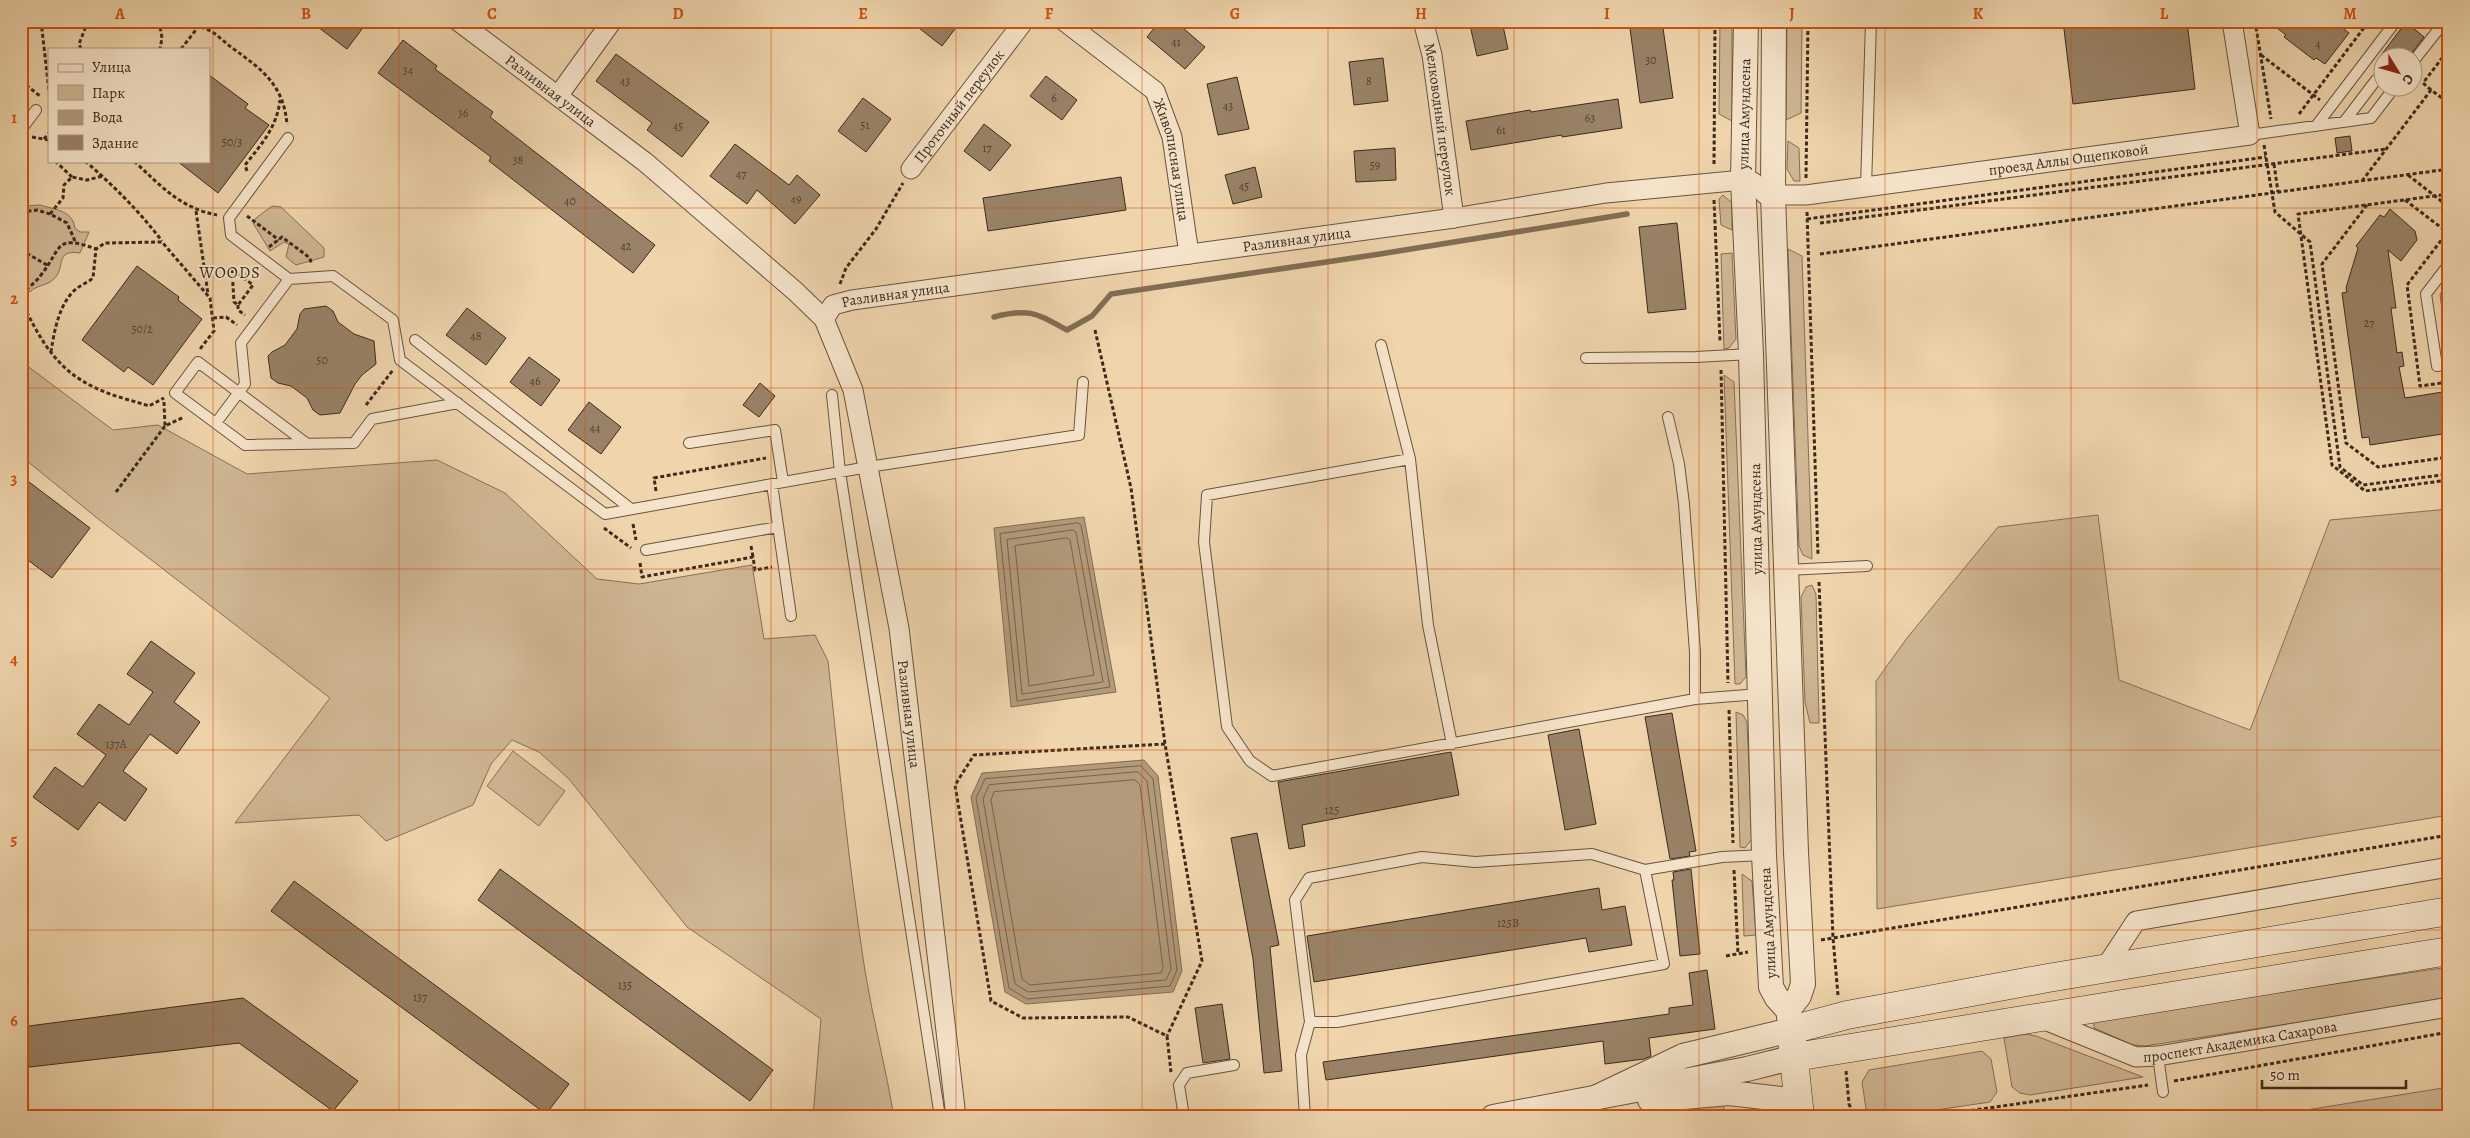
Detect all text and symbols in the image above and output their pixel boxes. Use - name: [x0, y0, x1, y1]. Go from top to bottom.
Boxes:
- text: A: [114, 3, 126, 25]
- text: B: [301, 3, 311, 25]
- text: C: [487, 3, 497, 25]
- text: D: [672, 3, 684, 25]
- text: E: [858, 3, 868, 25]
- text: F: [1045, 3, 1054, 25]
- text: G: [1230, 3, 1240, 25]
- text: H: [1415, 3, 1427, 25]
- text: I: [1604, 3, 1610, 25]
- text: J: [1789, 3, 1795, 25]
- text: K: [1973, 3, 1984, 25]
- text: L: [2160, 3, 2169, 25]
- text: M: [2343, 3, 2357, 25]
- house number: 41: [1171, 34, 1181, 50]
- house number: 4: [2315, 36, 2321, 52]
- street label: Мелководный переулок: [1419, 41, 1461, 197]
- street label: Проточный переулок: [909, 45, 1009, 167]
- legend: [48, 48, 210, 162]
- north arrow: [2372, 48, 2422, 98]
- street label: Разливная улица: [501, 50, 600, 132]
- house number: 30: [1645, 52, 1657, 68]
- text: Улица: [92, 57, 131, 77]
- street label: улица Амундсена: [1733, 58, 1755, 171]
- house number: 34: [403, 62, 414, 78]
- text: С: [2398, 70, 2418, 89]
- house number: 43: [620, 73, 630, 89]
- house number: 8: [1366, 73, 1372, 89]
- text: Парк: [92, 83, 125, 103]
- house number: 6: [1051, 90, 1057, 106]
- street label: Живописная улица: [1149, 96, 1194, 222]
- house number: 43: [1223, 98, 1233, 114]
- house number: 36: [458, 105, 469, 121]
- text: 1: [11, 107, 17, 129]
- text: Вода: [92, 107, 123, 127]
- house number: 63: [1585, 110, 1595, 126]
- house number: 51: [860, 117, 870, 133]
- house number: 45: [673, 118, 683, 134]
- house number: 61: [1496, 122, 1506, 138]
- text: Здание: [92, 133, 139, 153]
- house number: 50/3: [222, 134, 242, 150]
- street label: проезд Аллы Ощепковой: [1987, 139, 2150, 180]
- house number: 17: [982, 140, 993, 156]
- house number: 38: [513, 152, 524, 168]
- house number: 59: [1370, 157, 1380, 173]
- house number: 47: [736, 166, 747, 182]
- house number: 45: [1239, 178, 1249, 194]
- house number: 49: [791, 191, 801, 207]
- house number: 40: [564, 193, 576, 209]
- street label: Разливная улица: [1241, 222, 1352, 257]
- house number: 42: [620, 238, 632, 254]
- district label: WOODS: [198, 262, 261, 284]
- street label: Разливная улица: [839, 277, 951, 312]
- text: 2: [10, 288, 18, 310]
- house number: 27: [2364, 315, 2375, 331]
- house number: 50/2: [131, 321, 153, 337]
- house number: 48: [470, 328, 482, 344]
- house number: 50: [316, 352, 328, 368]
- house number: 46: [530, 373, 541, 389]
- house number: 44: [590, 420, 601, 436]
- street label: улица Амундсена: [1745, 463, 1767, 576]
- text: 3: [11, 468, 18, 490]
- text: 4: [10, 649, 18, 671]
- street label: Разливная улица: [893, 659, 925, 769]
- house number: 137А: [105, 736, 128, 752]
- house number: 125: [1325, 802, 1339, 818]
- text: 5: [11, 829, 18, 851]
- street label: улица Амундсена: [1755, 867, 1781, 980]
- house number: 125В: [1497, 915, 1519, 931]
- house number: 135: [618, 977, 632, 993]
- house number: 137: [413, 989, 428, 1005]
- text: 6: [10, 1010, 18, 1032]
- street label: проспект Академика Сахарова: [2143, 1016, 2339, 1067]
- scale bar: [2262, 1058, 2406, 1090]
- text: 50 m: [2270, 1065, 2300, 1085]

